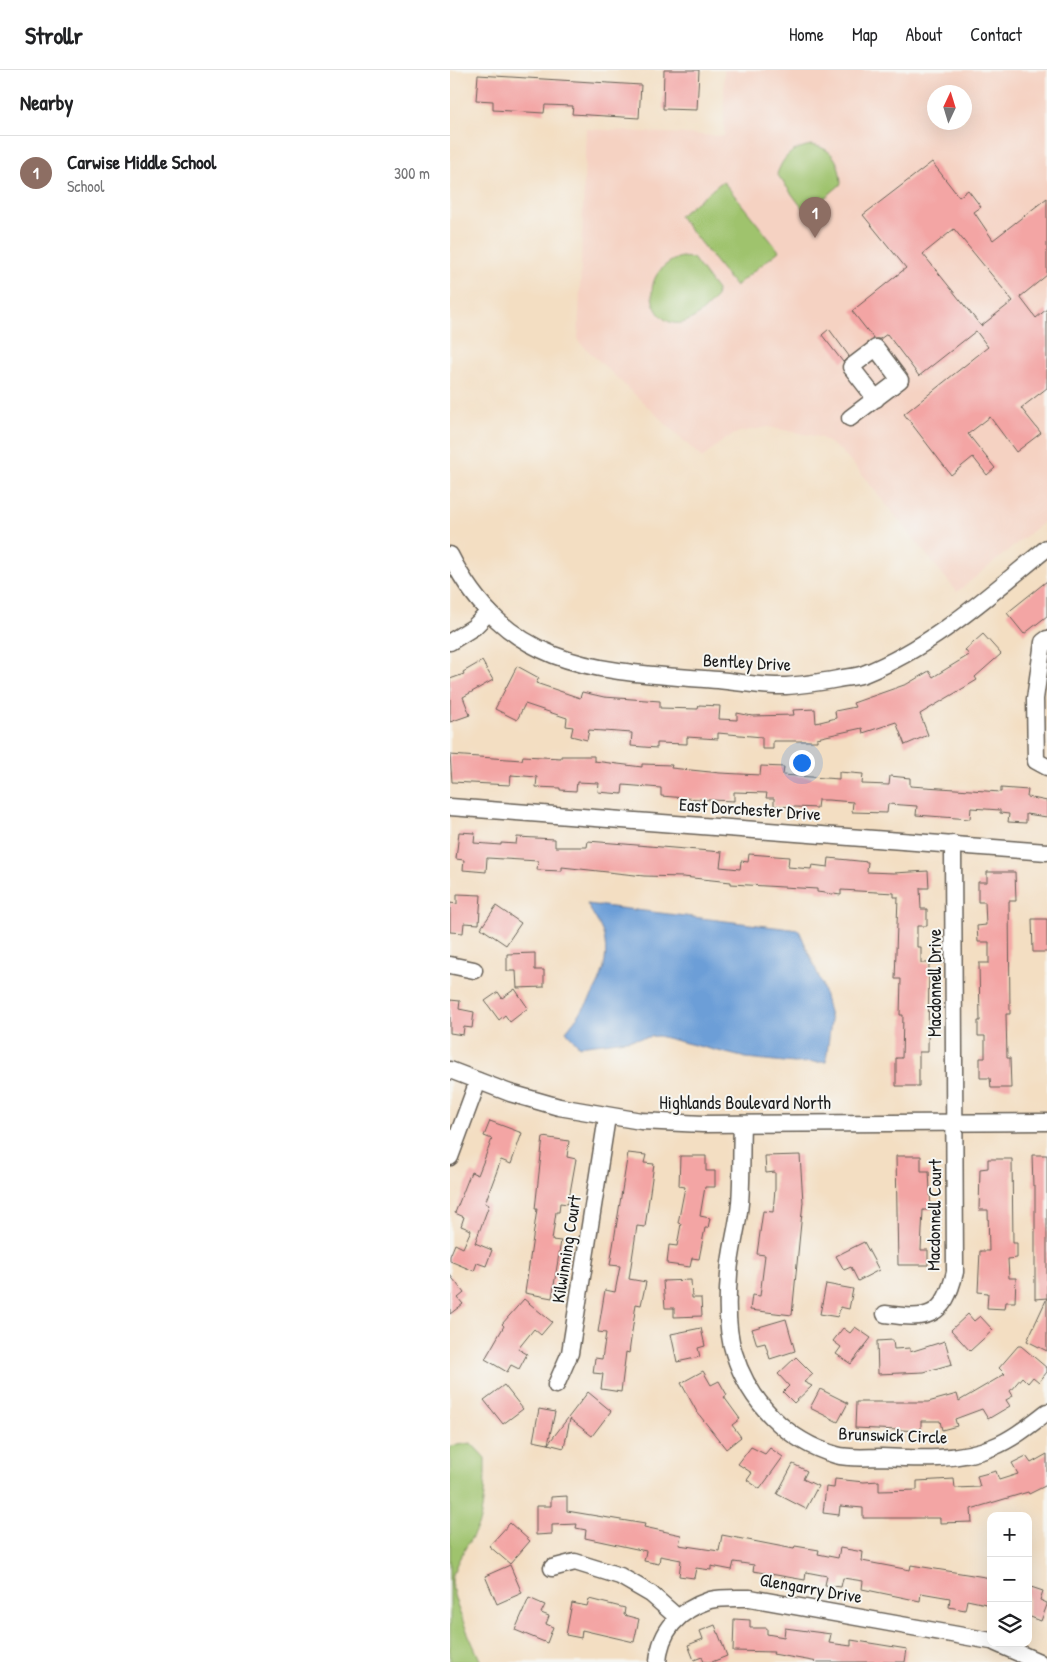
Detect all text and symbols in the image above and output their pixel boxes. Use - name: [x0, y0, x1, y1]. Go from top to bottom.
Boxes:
- text: Strollr: [25, 19, 83, 51]
- text: Home: [789, 22, 824, 47]
- text: Map: [852, 22, 877, 47]
- text: About: [905, 22, 942, 47]
- text: Contact: [970, 22, 1022, 47]
- north arrow: [927, 85, 972, 130]
- text: Nearby: [20, 88, 73, 117]
- text: Carwise Middle School: [67, 149, 216, 175]
- text: 1: [33, 162, 39, 184]
- text: 300 m: [394, 162, 430, 184]
- text: School: [67, 175, 104, 197]
- pin: 1: [799, 197, 831, 238]
- street label: Bentley Drive: [702, 647, 792, 677]
- your location: [789, 750, 815, 776]
- street label: East Dorchester Drive: [678, 792, 822, 826]
- street label: Macdonnell Drive: [922, 929, 947, 1037]
- street label: Highlands Boulevard North: [659, 1090, 831, 1115]
- street label: Macdonnell Court: [921, 1158, 947, 1271]
- street label: Kilwinning Court: [545, 1193, 587, 1305]
- street label: Brunswick Circle: [838, 1421, 948, 1449]
- map controls: [987, 1512, 1032, 1647]
- button: +: [987, 1512, 1032, 1557]
- button: −: [987, 1557, 1032, 1602]
- street label: Glengarry Drive: [758, 1567, 864, 1609]
- button: layers: [987, 1602, 1032, 1647]

